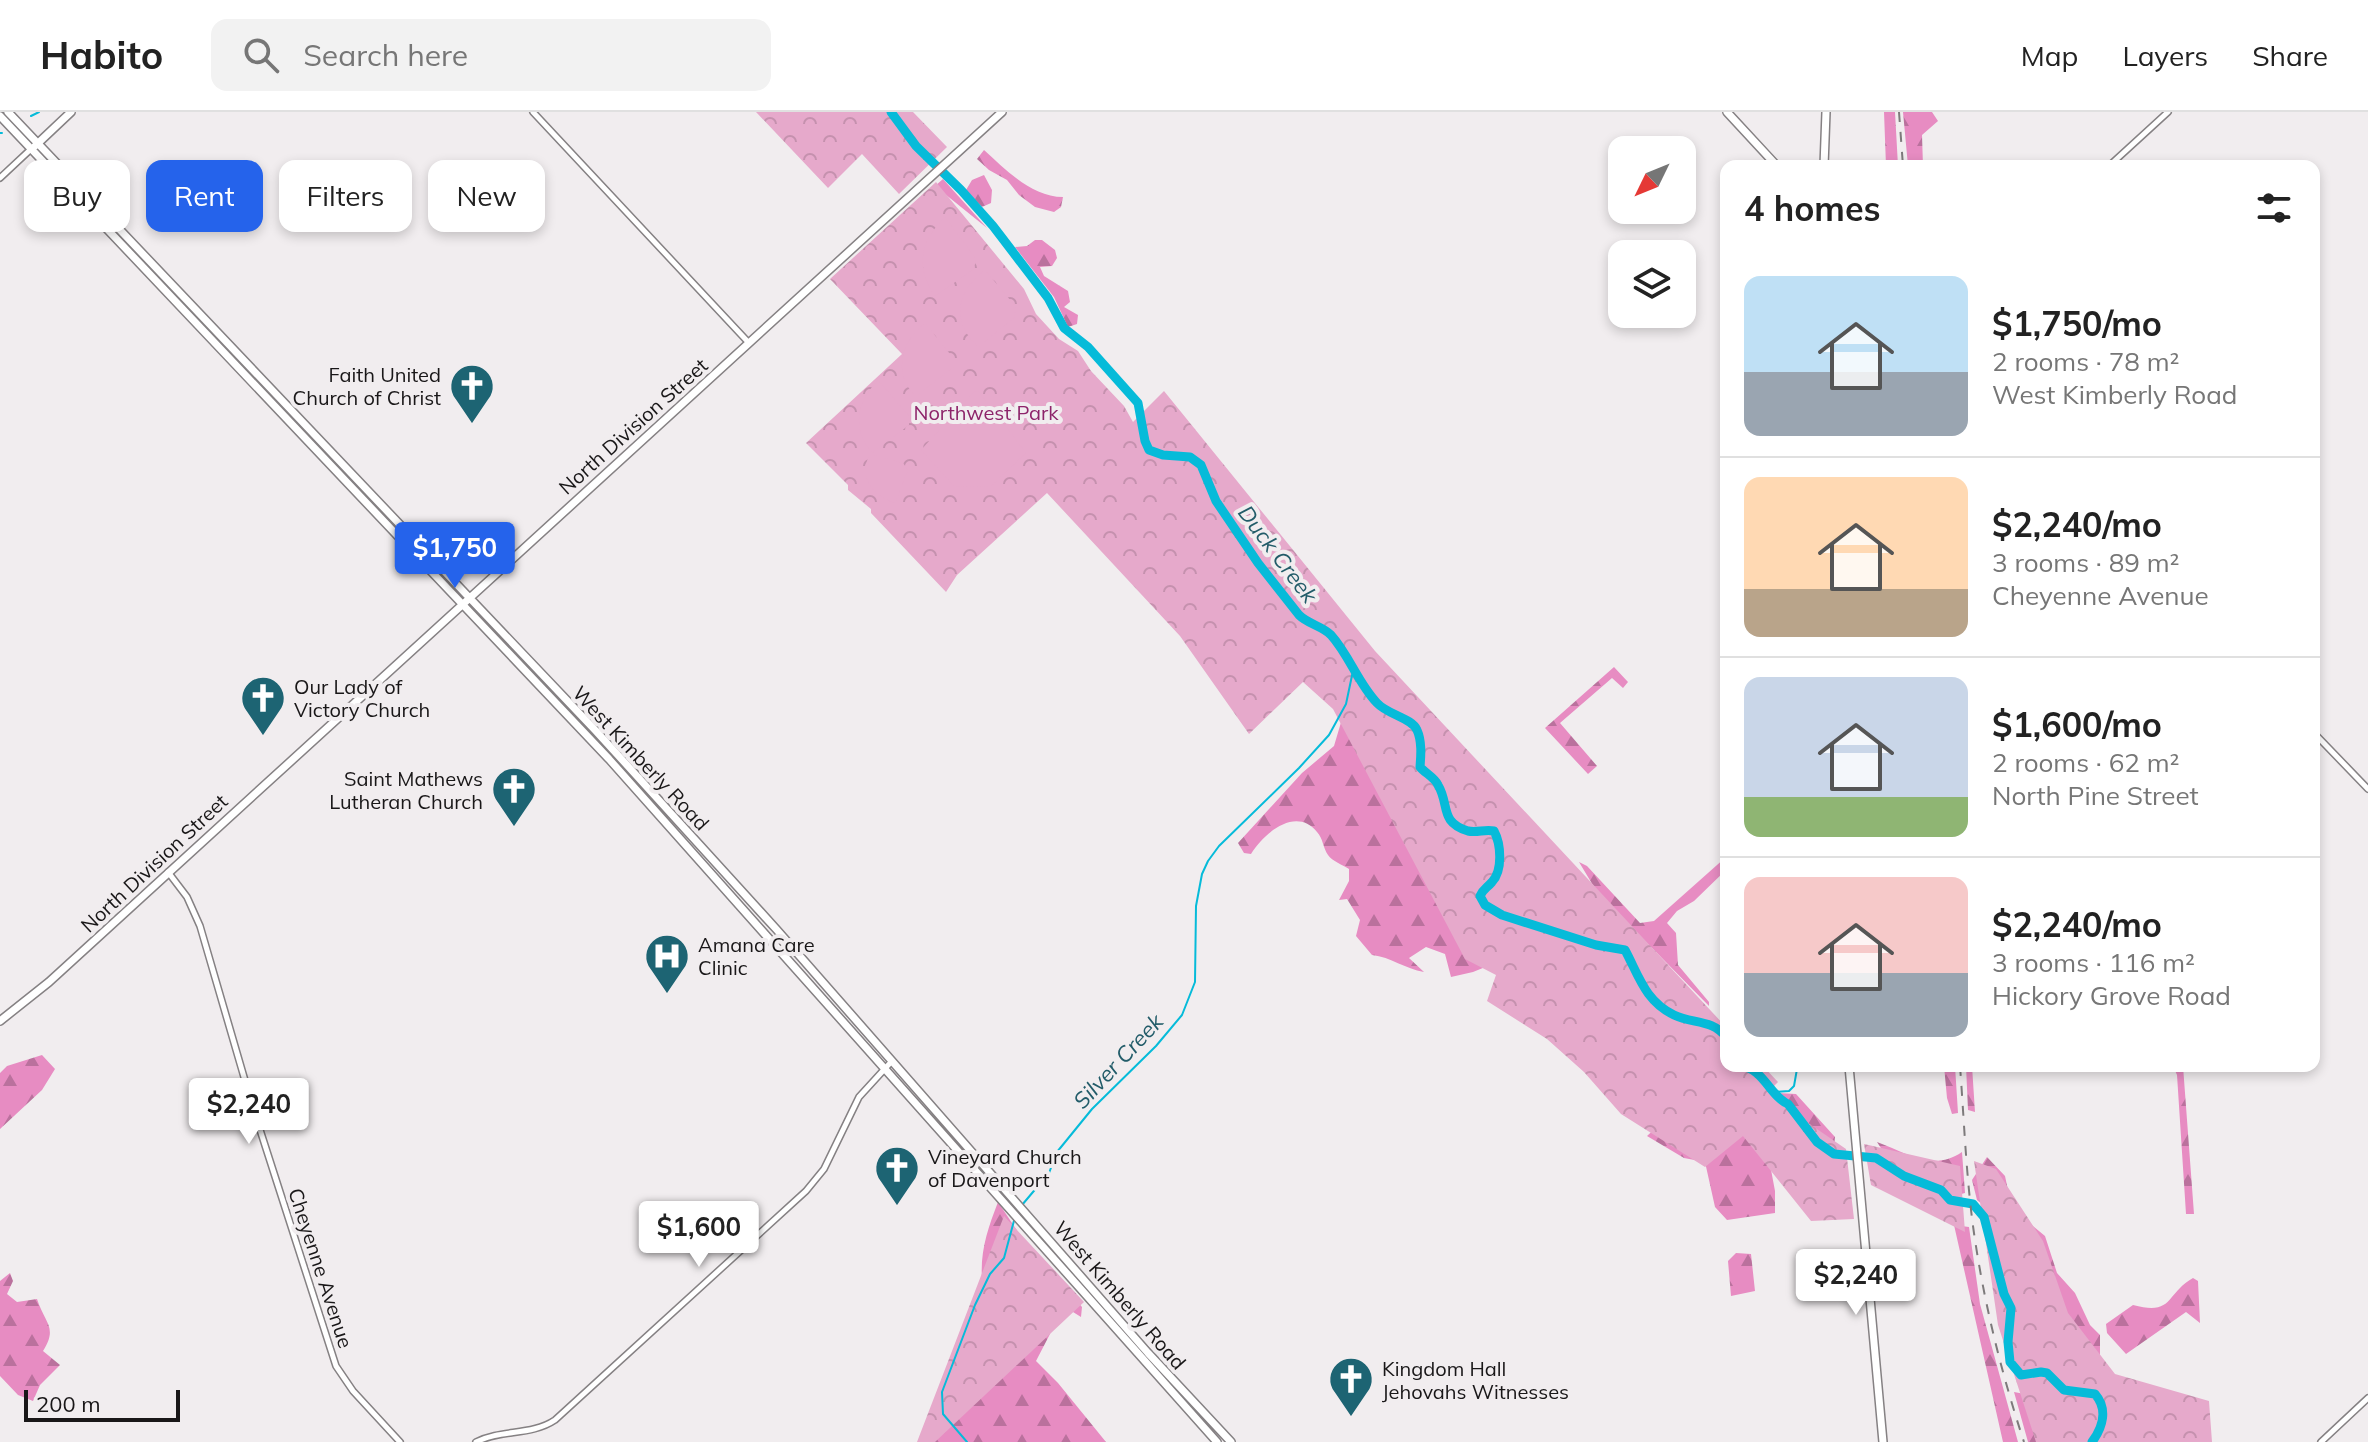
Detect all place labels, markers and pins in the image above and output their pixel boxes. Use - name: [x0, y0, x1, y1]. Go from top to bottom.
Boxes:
- place label: Faith United Church of Christ: [293, 362, 441, 410]
- church icon: Faith United Church of Christ: [448, 362, 496, 425]
- pin: $1,750: [390, 522, 520, 590]
- church icon: Our Lady of Victory Church: [239, 674, 287, 737]
- place label: Our Lady of Victory Church: [294, 674, 430, 722]
- church icon: Saint Mathews Lutheran Church: [490, 765, 538, 828]
- place label: Saint Mathews Lutheran Church: [329, 766, 483, 814]
- hospital icon: Amana Care Clinic: [643, 932, 691, 995]
- place label: Amana Care Clinic: [698, 932, 815, 980]
- pin: $2,240: [184, 1078, 314, 1146]
- church icon: Vineyard Church of Davenport: [873, 1144, 921, 1207]
- place label: Vineyard Church of Davenport: [928, 1144, 1082, 1192]
- pin: $1,600: [634, 1201, 764, 1269]
- pin: $2,240: [1791, 1249, 1921, 1317]
- church icon: Kingdom Hall Jehovahs Witnesses: [1327, 1355, 1375, 1418]
- place label: Kingdom Hall Jehovahs Witnesses: [1382, 1356, 1569, 1404]

